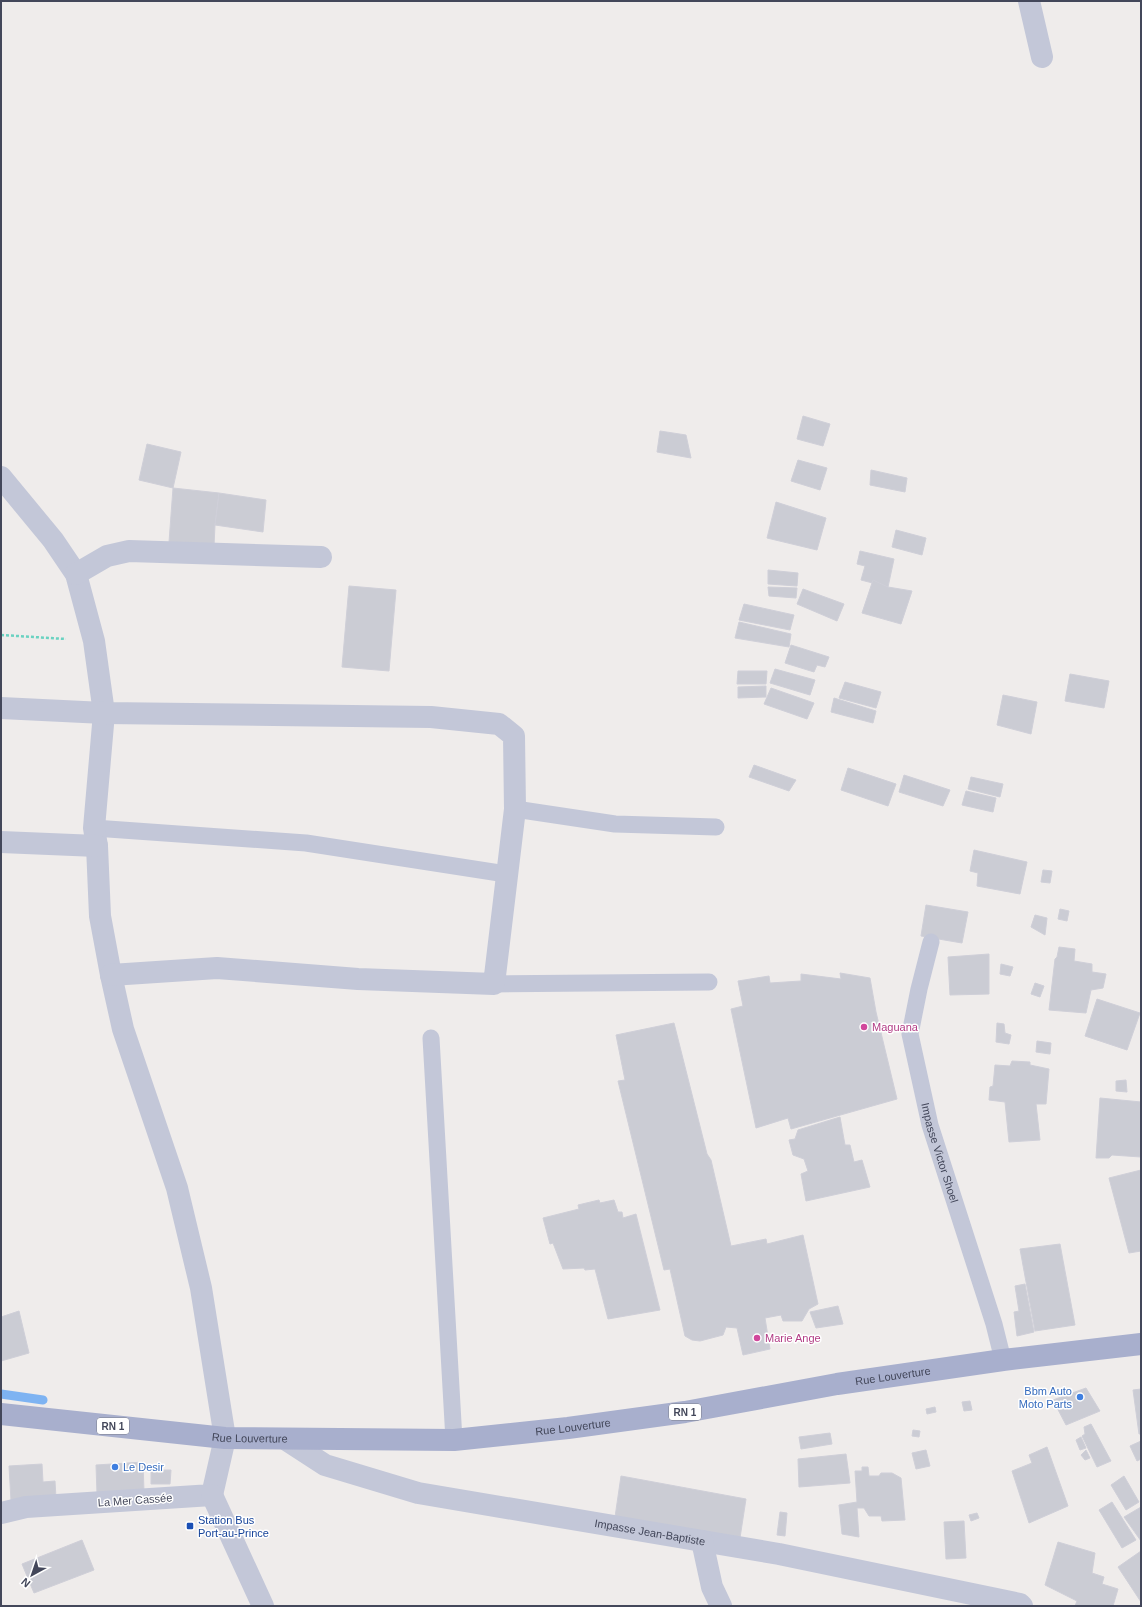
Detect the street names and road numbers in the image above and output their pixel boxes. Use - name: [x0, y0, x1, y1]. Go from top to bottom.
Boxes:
- street label: Impasse Victor Shoel: [919, 1102, 961, 1204]
- street label: Rue Louverture: [854, 1365, 931, 1387]
- road number: RN 1: [669, 1404, 701, 1420]
- street label: Rue Louverture: [535, 1416, 611, 1437]
- road number: RN 1: [97, 1418, 129, 1434]
- street label: Rue Louverture: [211, 1431, 288, 1445]
- street label: La Mer Cassée: [97, 1491, 173, 1509]
- street label: Impasse Jean-Baptiste: [594, 1517, 706, 1547]

